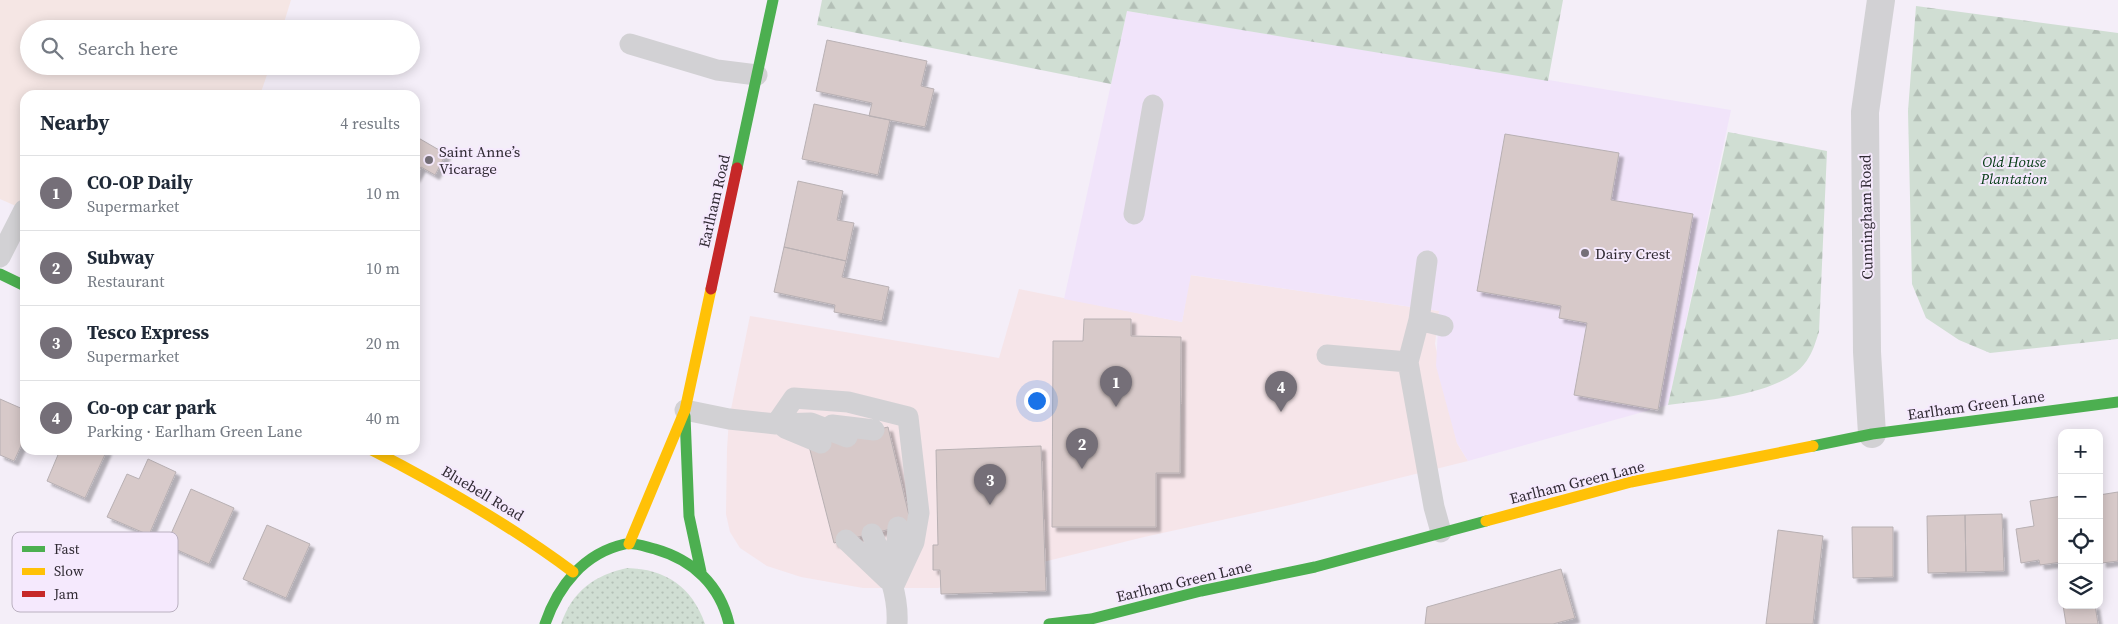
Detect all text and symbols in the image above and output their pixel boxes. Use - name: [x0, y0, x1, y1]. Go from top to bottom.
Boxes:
- search box: [20, 20, 420, 75]
- icon: search: [38, 34, 66, 62]
- text: Search here: [78, 35, 178, 61]
- text: Nearby: [40, 108, 110, 137]
- text: 4 results: [340, 112, 400, 134]
- place label: Saint Anne’s Vicarage: [439, 141, 520, 179]
- park label: Old House Plantation: [1980, 151, 2048, 189]
- street label: Earlham Road: [693, 152, 735, 250]
- marker: Saint Anne’s Vicarage: [423, 154, 435, 166]
- street label: Cunningham Road: [1854, 154, 1878, 280]
- text: CO-OP Daily: [87, 169, 193, 195]
- text: 1: [52, 182, 60, 204]
- text: 10 m: [366, 182, 400, 204]
- text: Supermarket: [87, 195, 179, 217]
- place label: Dairy Crest: [1595, 243, 1670, 264]
- text: Subway: [87, 244, 155, 270]
- marker: Dairy Crest: [1579, 247, 1591, 259]
- text: 2: [52, 257, 60, 279]
- text: 10 m: [366, 257, 400, 279]
- text: Restaurant: [87, 270, 165, 292]
- text: Tesco Express: [87, 319, 209, 345]
- text: 3: [52, 332, 60, 354]
- text: 20 m: [366, 332, 400, 354]
- text: Supermarket: [87, 345, 179, 367]
- pin: 1: [1100, 366, 1132, 407]
- pin: 4: [1265, 371, 1297, 412]
- street label: Earlham Green Lane: [1906, 385, 2046, 425]
- your location: [1024, 388, 1050, 414]
- text: Co-op car park: [87, 394, 216, 420]
- text: 4: [52, 407, 60, 429]
- text: 40 m: [366, 407, 400, 429]
- text: Parking · Earlham Green Lane: [87, 420, 302, 442]
- pin: 2: [1066, 428, 1098, 469]
- map controls: [2058, 429, 2103, 609]
- button: +: [2058, 429, 2103, 474]
- street label: Earlham Green Lane: [1507, 455, 1647, 509]
- street label: Bluebell Road: [438, 460, 528, 526]
- pin: 3: [974, 464, 1006, 505]
- button: −: [2058, 474, 2103, 519]
- button: locate: [2058, 519, 2103, 564]
- legend: [12, 532, 178, 612]
- text: Fast: [54, 539, 80, 559]
- street label: Earlham Green Lane: [1114, 555, 1254, 607]
- text: Slow: [54, 561, 84, 581]
- button: layers: [2058, 564, 2103, 609]
- text: Jam: [53, 584, 79, 604]

